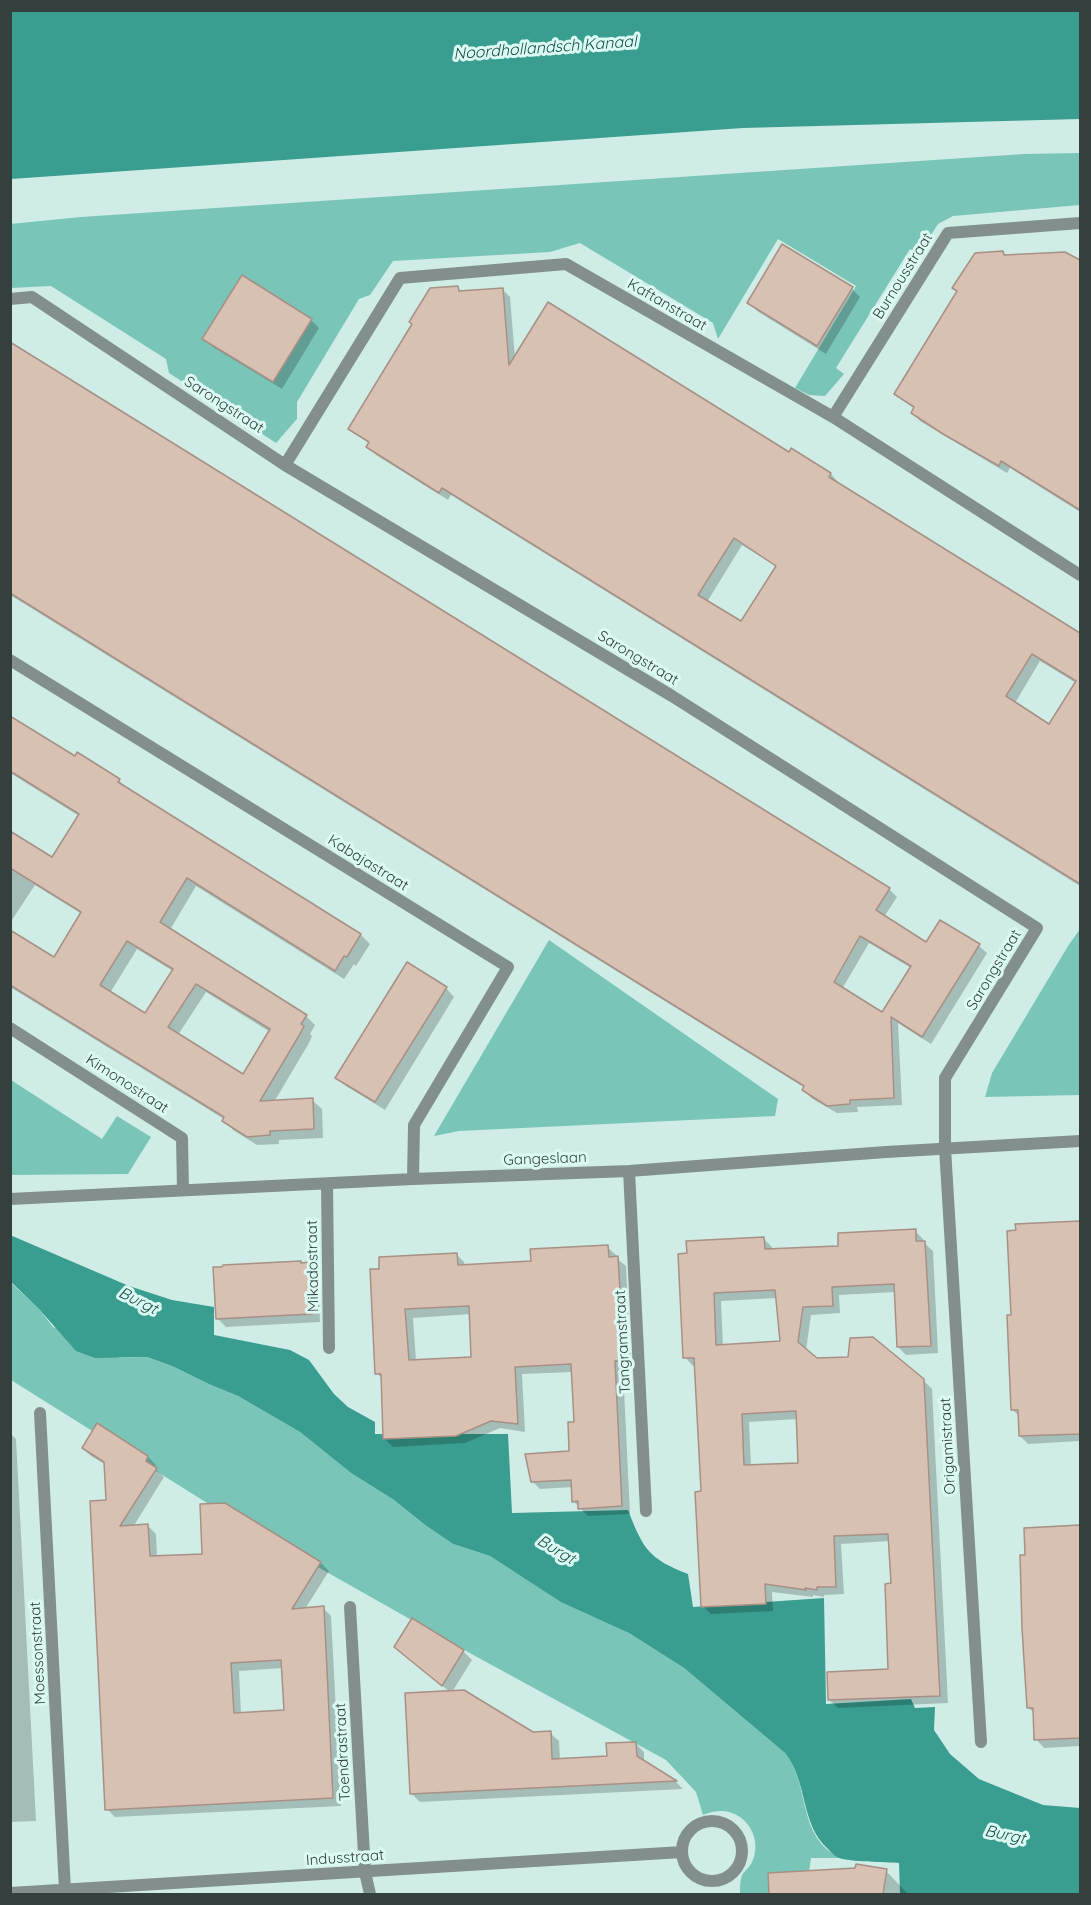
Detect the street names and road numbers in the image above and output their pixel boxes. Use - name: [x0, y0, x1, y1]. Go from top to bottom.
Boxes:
- street label: Burnousstraat: [869, 229, 937, 323]
- street label: Kaftanstraat: [624, 275, 710, 335]
- street label: Sarongstraat: [181, 373, 267, 437]
- street label: Sarongstraat: [594, 627, 682, 689]
- street label: Kabajastraat: [324, 831, 412, 895]
- street label: Sarongstraat: [963, 926, 1025, 1014]
- street label: Kimonostraat: [82, 1051, 172, 1117]
- street label: Gangeslaan: [503, 1149, 587, 1169]
- street label: Mikadostraat: [303, 1220, 323, 1312]
- street label: Tangramstraat: [611, 1290, 635, 1394]
- street label: Origamistraat: [936, 1397, 960, 1495]
- street label: Moessonstraat: [26, 1601, 50, 1705]
- street label: Toendrastraat: [331, 1702, 355, 1802]
- street label: Indusstraat: [305, 1846, 385, 1870]

